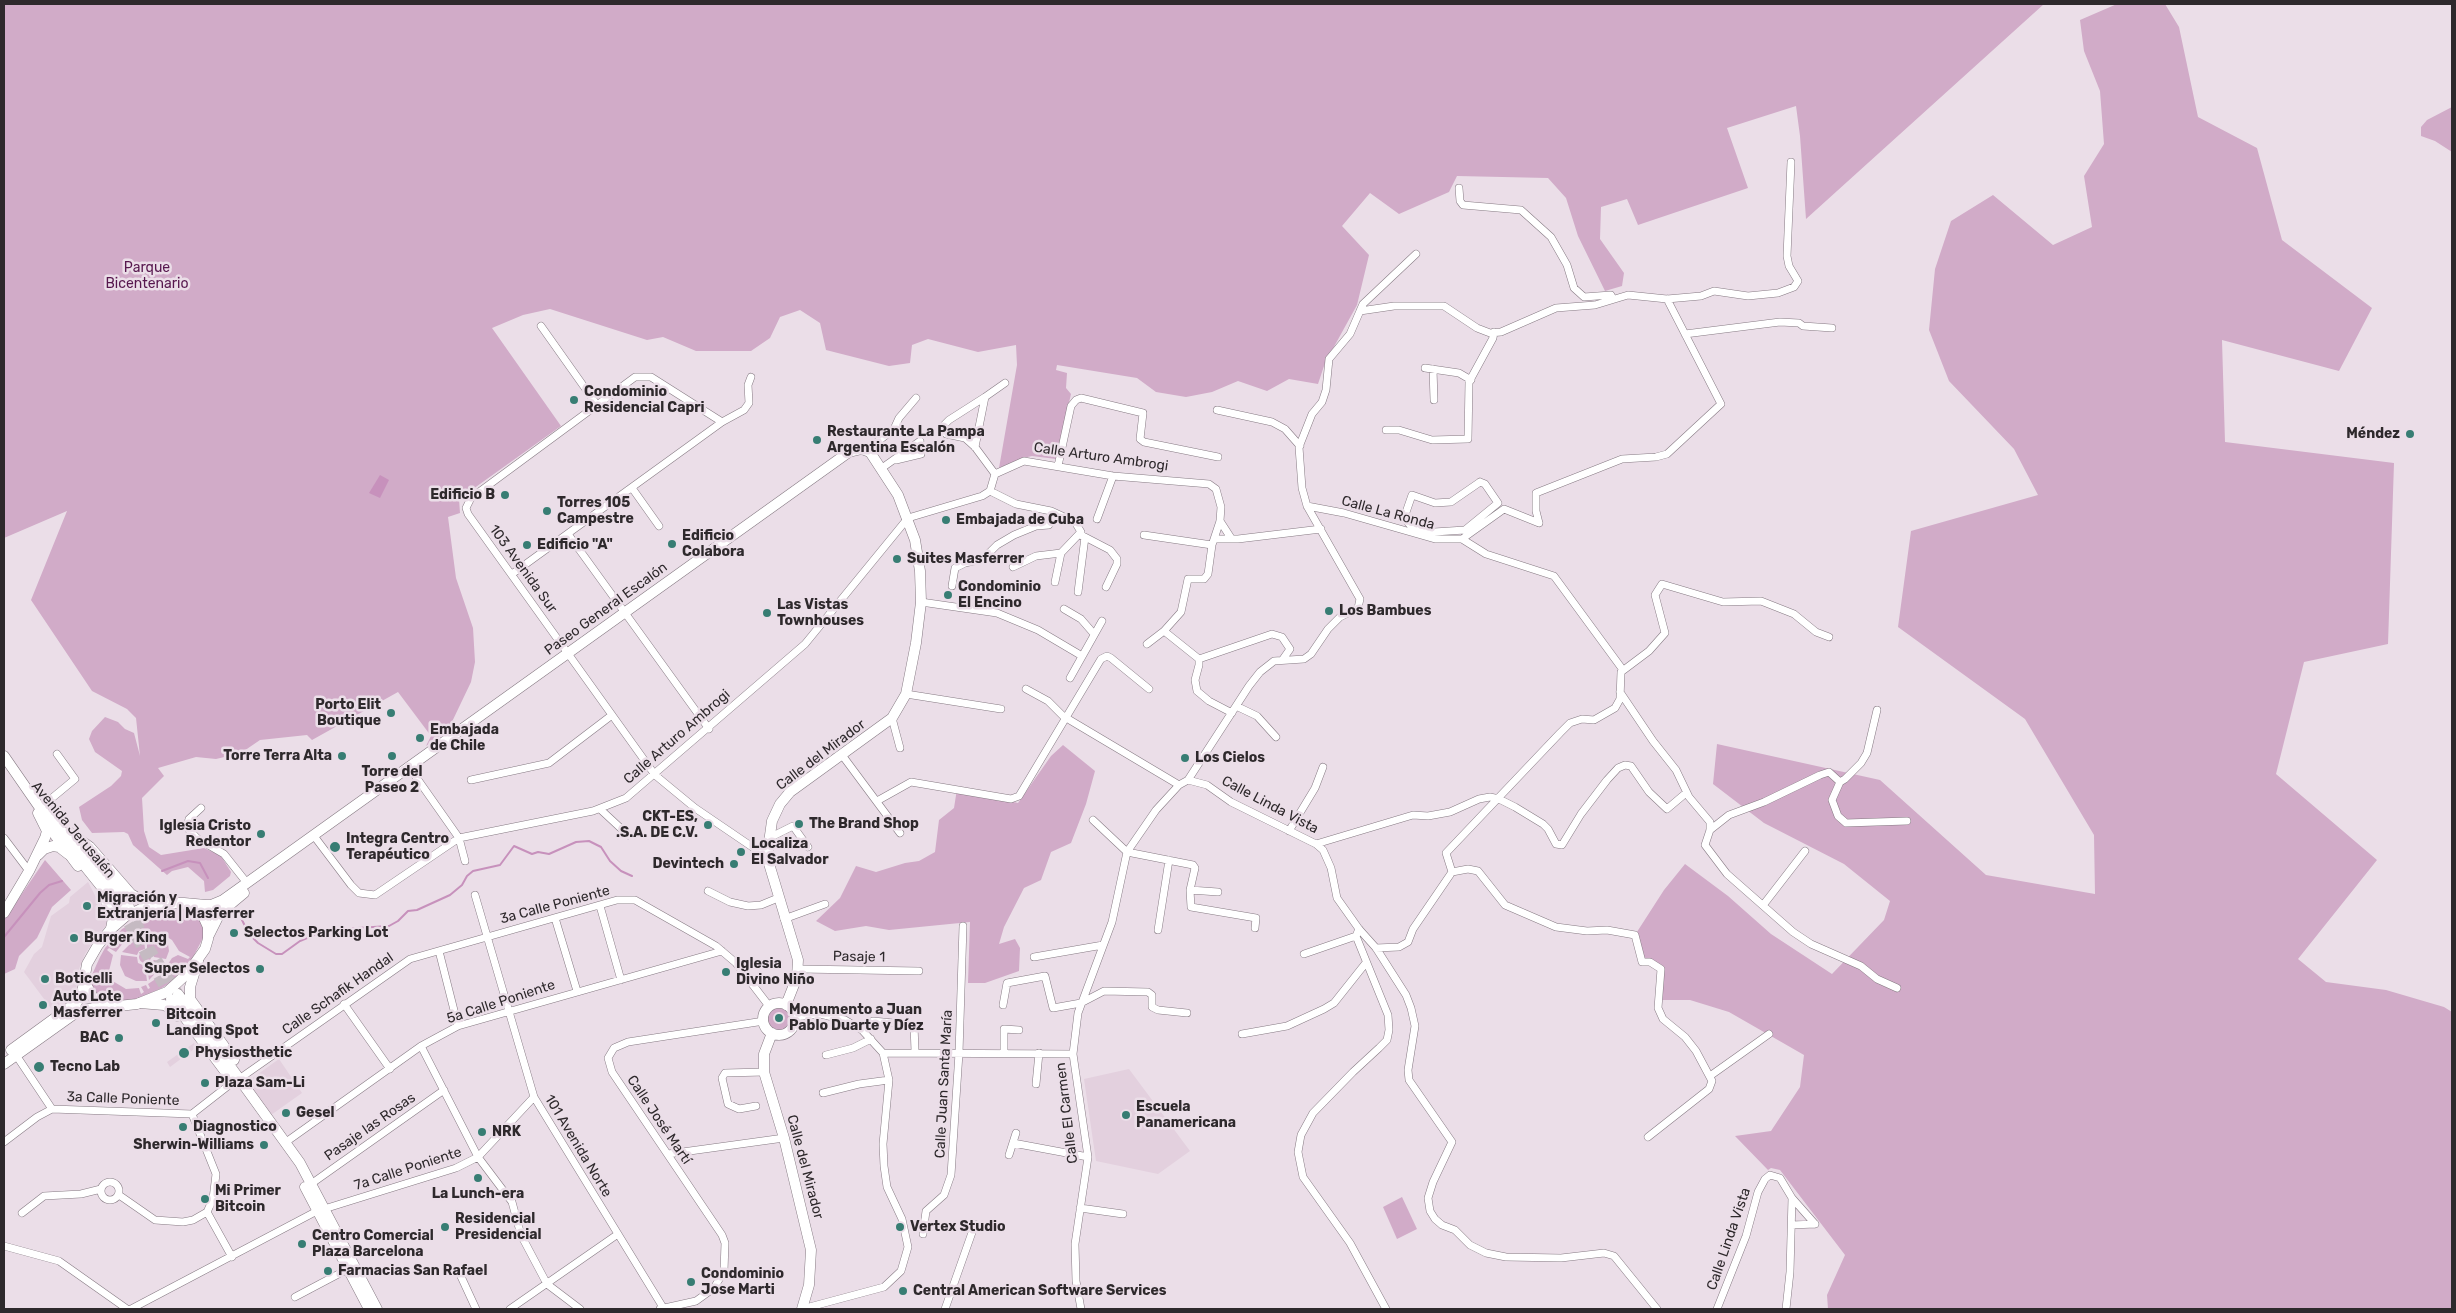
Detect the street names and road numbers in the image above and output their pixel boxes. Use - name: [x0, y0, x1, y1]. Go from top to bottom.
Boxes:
- street label: Calle Arturo Ambrogi: [1033, 439, 1169, 475]
- street label: Calle La Ronda: [1340, 492, 1436, 534]
- street label: 103 Avenida Sur: [485, 522, 561, 616]
- street label: Paseo General Escalón: [541, 559, 671, 659]
- street label: Calle Arturo Ambrogi: [620, 686, 734, 788]
- street label: Calle del Mirador: [773, 716, 869, 794]
- street label: Calle Linda Vista: [1219, 772, 1321, 838]
- street label: Avenida Jerusalén: [28, 778, 118, 882]
- street label: 3a Calle Poniente: [498, 882, 612, 928]
- street label: Pasaje 1: [833, 948, 885, 966]
- street label: Calle Schafik Handal: [279, 949, 397, 1039]
- street label: 5a Calle Poniente: [445, 977, 557, 1027]
- street label: Calle Juan Santa María: [932, 1009, 956, 1159]
- street label: Calle El Carmen: [1052, 1062, 1082, 1164]
- street label: Calle José Martí: [623, 1072, 695, 1168]
- street label: 3a Calle Poniente: [66, 1089, 180, 1109]
- street label: Pasaje las Rosas: [321, 1089, 419, 1165]
- street label: 101 Avenida Norte: [541, 1092, 615, 1200]
- street label: Calle del Mirador: [783, 1113, 827, 1221]
- street label: 7a Calle Poniente: [352, 1144, 464, 1194]
- street label: Calle Linda Vista: [1704, 1186, 1754, 1292]

